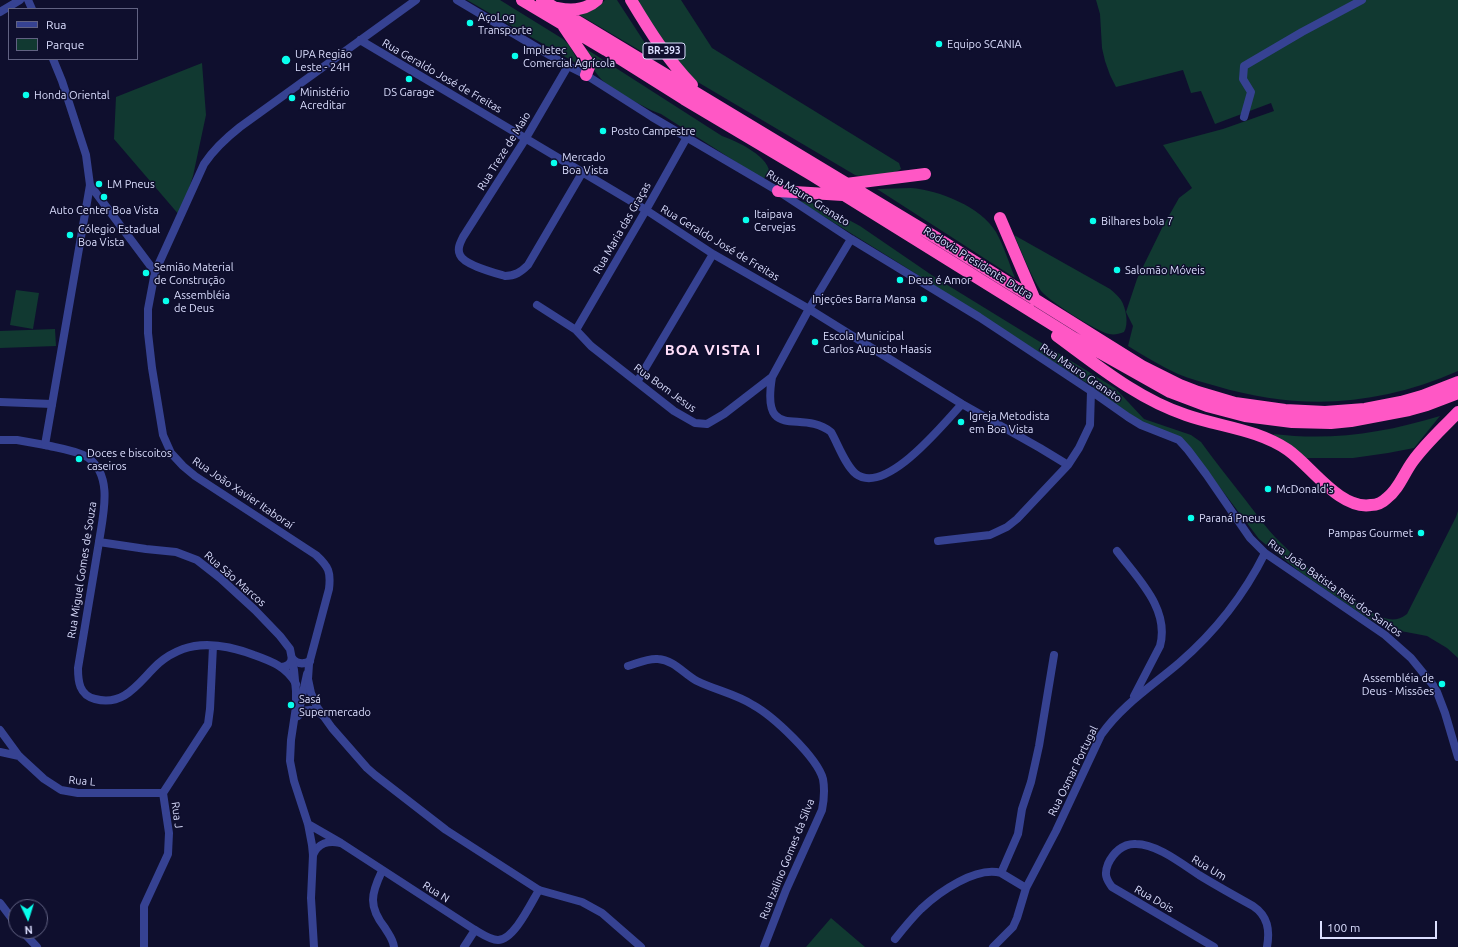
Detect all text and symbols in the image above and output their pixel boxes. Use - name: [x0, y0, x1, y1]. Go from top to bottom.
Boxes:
- legend: [8, 8, 138, 60]
- place label: AçoLog Transporte: [478, 10, 532, 36]
- text: Rua: [46, 18, 67, 31]
- marker: AçoLog Transporte: [465, 18, 475, 28]
- street label: Rua Geraldo José de Freitas: [380, 36, 504, 116]
- place label: Equipo SCANIA: [947, 37, 1022, 51]
- text: Parque: [46, 38, 84, 51]
- marker: Equipo SCANIA: [934, 39, 944, 49]
- place label: Impletec Comercial Agrícola: [523, 43, 615, 69]
- road number: BR-393: [643, 43, 685, 59]
- place label: UPA Região Leste - 24H: [295, 47, 352, 73]
- marker: Impletec Comercial Agrícola: [510, 51, 520, 61]
- marker: UPA Região Leste - 24H: [280, 54, 292, 66]
- marker: DS Garage: [404, 74, 414, 84]
- place label: Ministério Acreditar: [300, 85, 350, 111]
- place label: DS Garage: [383, 85, 435, 99]
- place label: Honda Oriental: [34, 88, 110, 102]
- marker: Honda Oriental: [21, 90, 31, 100]
- marker: Ministério Acreditar: [287, 93, 297, 103]
- street label: Rua Treze de Maio: [475, 109, 533, 193]
- place label: Posto Campestre: [611, 124, 696, 138]
- marker: Posto Campestre: [598, 126, 608, 136]
- place label: Mercado Boa Vista: [562, 150, 608, 176]
- marker: Mercado Boa Vista: [549, 158, 559, 168]
- street label: Rua Mauro Granato: [764, 167, 852, 229]
- place label: LM Pneus: [107, 177, 155, 191]
- marker: LM Pneus: [94, 179, 104, 189]
- street label: Rua Maria das Graças: [590, 180, 654, 276]
- marker: Auto Center Boa Vista: [99, 192, 109, 202]
- street label: Rua Geraldo José de Freitas: [658, 202, 782, 284]
- place label: Auto Center Boa Vista: [49, 203, 159, 217]
- place label: Itaipava Cervejas: [754, 207, 796, 233]
- place label: Bilhares bola 7: [1101, 214, 1173, 228]
- marker: Itaipava Cervejas: [741, 215, 751, 225]
- marker: Bilhares bola 7: [1088, 216, 1098, 226]
- place label: Cólegio Estadual Boa Vista: [78, 222, 160, 248]
- street label: Rodovia Presidente Dutra: [921, 224, 1035, 302]
- marker: Cólegio Estadual Boa Vista: [65, 230, 75, 240]
- place label: Semião Material de Construção: [154, 260, 234, 286]
- place label: Salomão Móveis: [1125, 263, 1205, 277]
- marker: Salomão Móveis: [1112, 265, 1122, 275]
- marker: Semião Material de Construção: [141, 268, 151, 278]
- place label: Deus é Amor: [908, 273, 971, 287]
- marker: Deus é Amor: [895, 275, 905, 285]
- place label: Assembléia de Deus: [174, 288, 230, 314]
- place label: Injeções Barra Mansa: [812, 292, 916, 306]
- marker: Injeções Barra Mansa: [919, 294, 929, 304]
- marker: Assembléia de Deus: [161, 296, 171, 306]
- place label: Escola Municipal Carlos Augusto Haasis: [823, 329, 931, 355]
- marker: Escola Municipal Carlos Augusto Haasis: [810, 337, 820, 347]
- district label: BOA VISTA I: [665, 341, 761, 359]
- street label: Rua Mauro Granato: [1038, 341, 1124, 405]
- street label: Rua Bom Jesus: [631, 361, 699, 415]
- place label: Igreja Metodista em Boa Vista: [969, 409, 1049, 435]
- marker: Igreja Metodista em Boa Vista: [956, 417, 966, 427]
- place label: Doces e biscoitos caseiros: [87, 446, 172, 472]
- marker: Doces e biscoitos caseiros: [74, 454, 84, 464]
- street label: Rua João Xavier Itaboraí: [190, 454, 296, 532]
- place label: McDonald's: [1276, 482, 1334, 496]
- marker: McDonald's: [1263, 484, 1273, 494]
- street label: Rua Miguel Gomes de Souza: [65, 501, 99, 639]
- place label: Paraná Pneus: [1199, 511, 1265, 525]
- marker: Paraná Pneus: [1186, 513, 1196, 523]
- place label: Pampas Gourmet: [1328, 526, 1413, 540]
- marker: Pampas Gourmet: [1416, 528, 1426, 538]
- street label: Rua João Batista Reis dos Santos: [1265, 536, 1405, 640]
- street label: Rua São Marcos: [201, 549, 269, 609]
- place label: Assembléia de Deus - Missões: [1362, 671, 1434, 697]
- marker: Assembléia de Deus - Missões: [1437, 679, 1447, 689]
- place label: Sasá Supermercado: [299, 692, 371, 718]
- marker: Sasá Supermercado: [286, 700, 296, 710]
- street label: Rua Osmar Portugal: [1045, 724, 1101, 818]
- street label: Rua L: [68, 773, 96, 789]
- street label: Rua Izalino Gomes da Silva: [757, 797, 817, 921]
- street label: Rua J: [169, 801, 185, 829]
- street label: Rua Um: [1189, 852, 1229, 884]
- street label: Rua N: [420, 879, 452, 905]
- street label: Rua Dois: [1132, 883, 1176, 915]
- north arrow: [8, 899, 48, 939]
- scale bar: [1322, 913, 1439, 939]
- text: 100 m: [1327, 921, 1360, 934]
- text: N: [24, 924, 33, 936]

